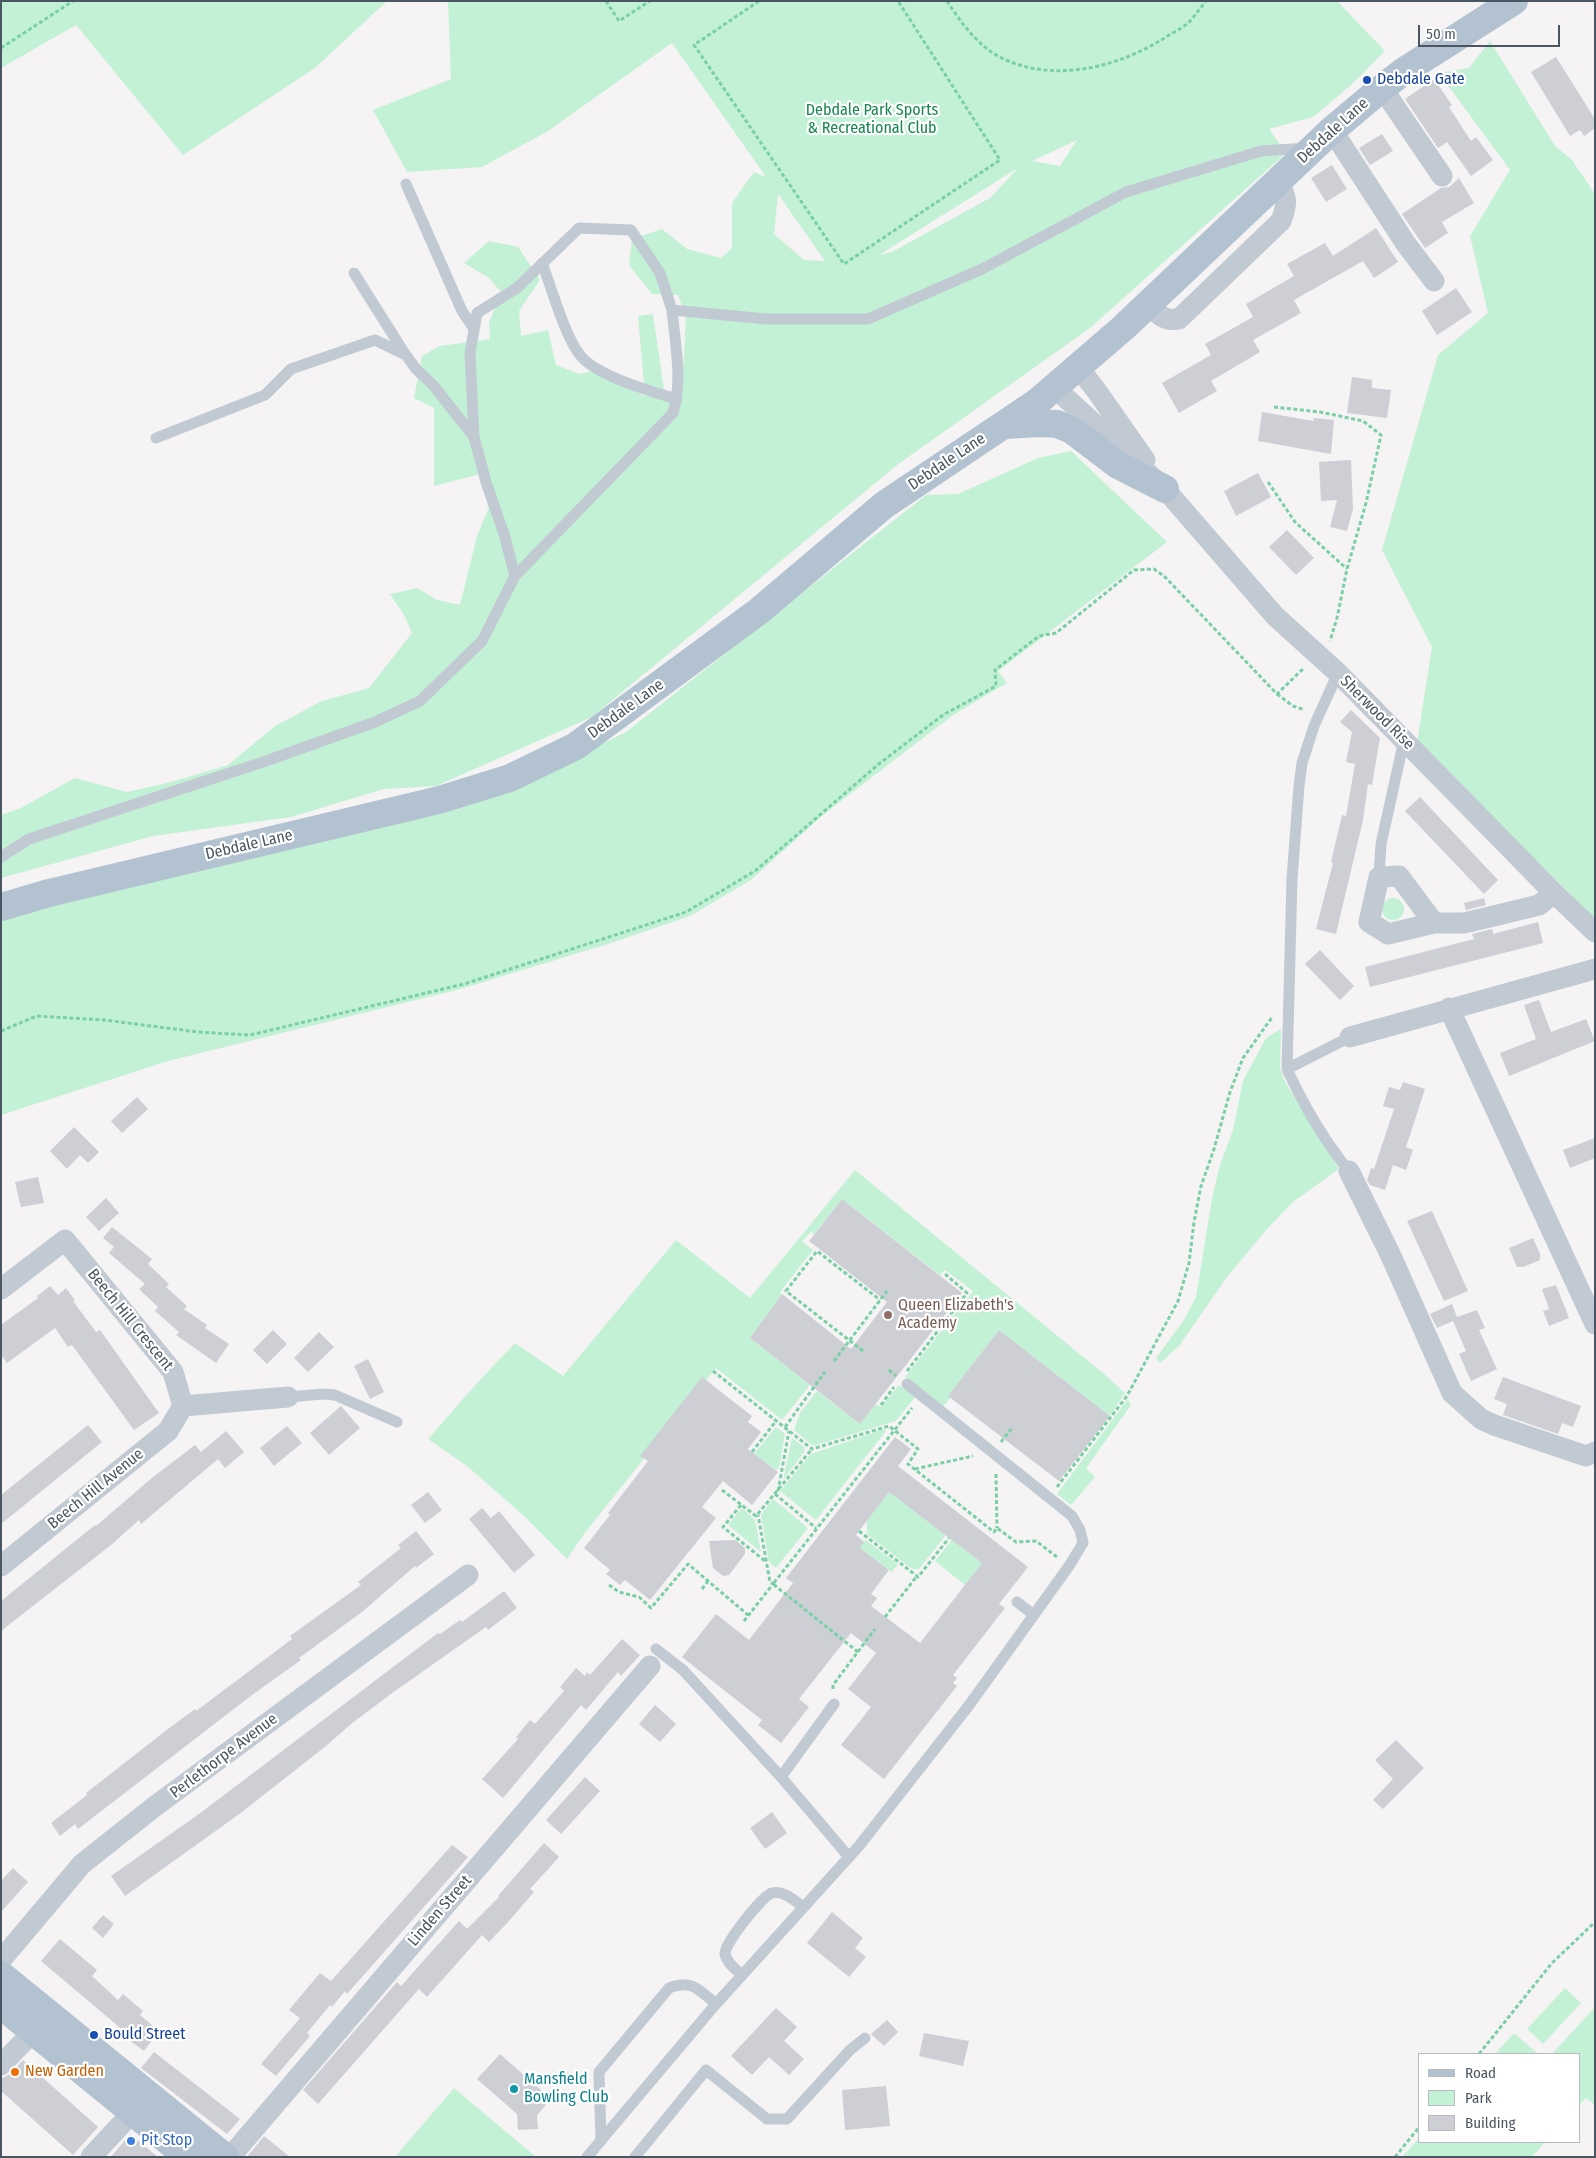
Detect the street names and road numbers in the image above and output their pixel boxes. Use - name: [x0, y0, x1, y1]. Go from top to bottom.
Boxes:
- street label: Debdale Lane: [1294, 94, 1372, 168]
- street label: Debdale Lane: [905, 429, 989, 495]
- street label: Sherwood Rise: [1336, 672, 1418, 754]
- street label: Debdale Lane: [584, 675, 668, 743]
- street label: Debdale Lane: [204, 826, 294, 864]
- street label: Beech Hill Crescent: [83, 1265, 177, 1375]
- street label: Beech Hill Avenue: [44, 1445, 148, 1533]
- street label: Perlethorpe Avenue: [167, 1709, 281, 1803]
- street label: Linden Street: [404, 1872, 476, 1950]

